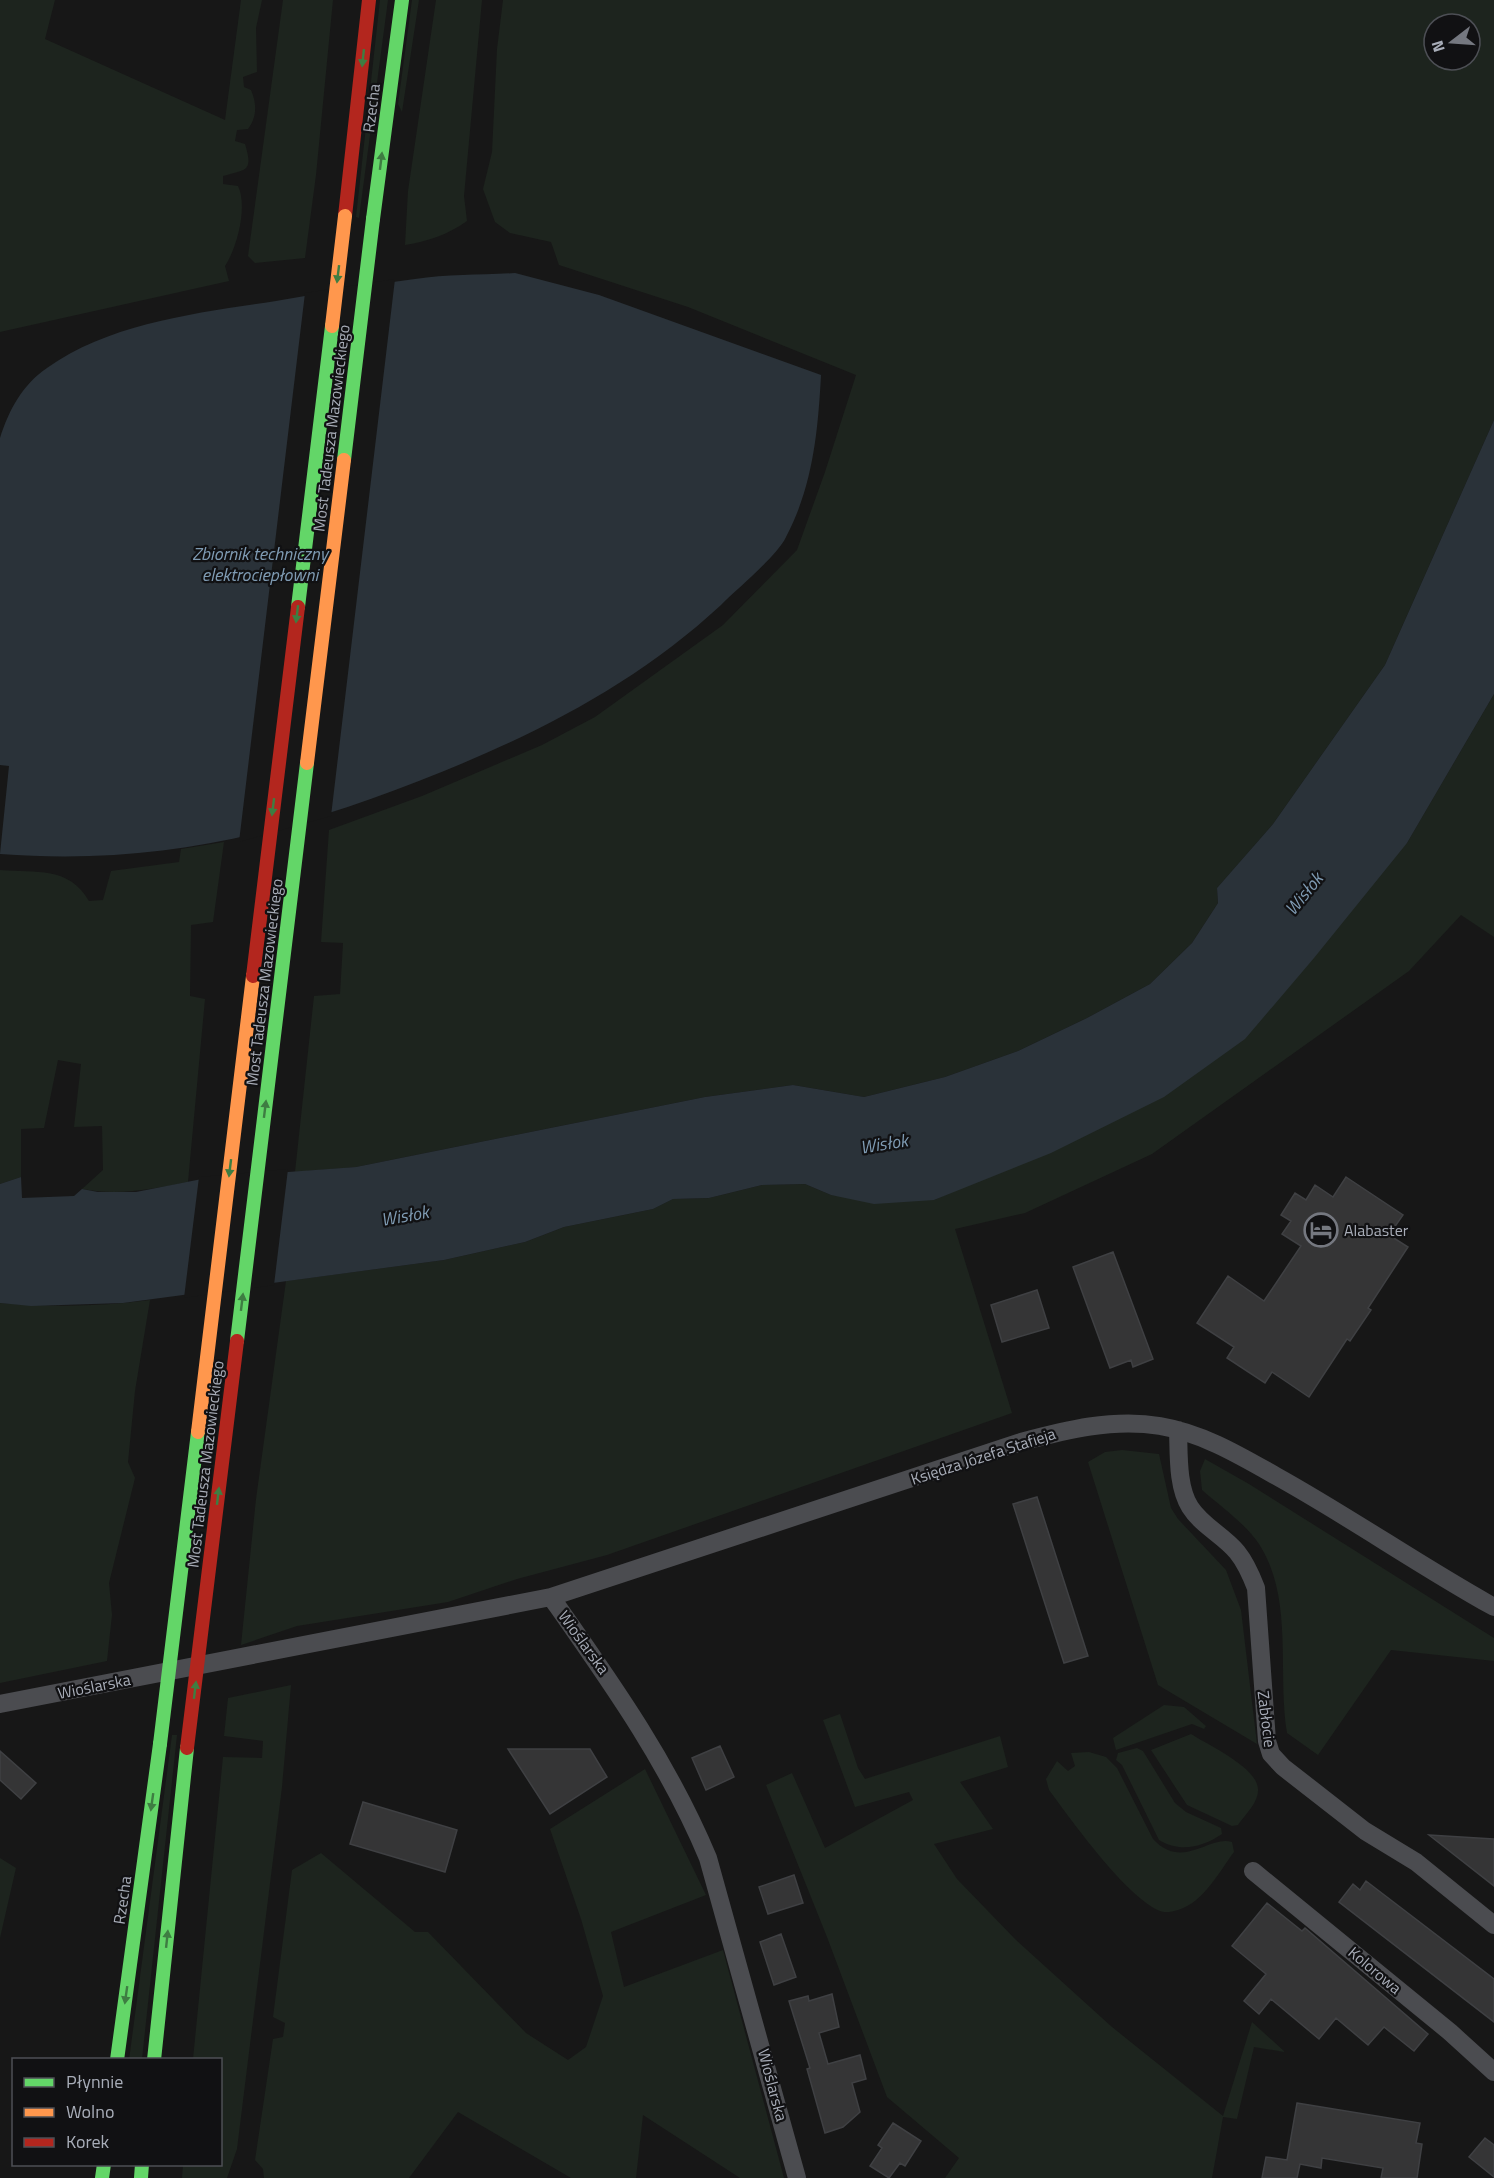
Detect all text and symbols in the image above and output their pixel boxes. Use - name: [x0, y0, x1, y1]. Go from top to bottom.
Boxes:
- north arrow: [1422, 12, 1482, 72]
- text: N: [1425, 38, 1451, 55]
- one-way arrow: [358, 49, 368, 68]
- street label: Rzecha: [356, 82, 386, 134]
- one-way arrow: [376, 152, 385, 171]
- one-way arrow: [334, 265, 343, 284]
- street label: Most Tadeusza Mazowieckiego: [306, 323, 356, 533]
- water label: Zbiornik techniczny elektrociepłowni: [192, 540, 330, 588]
- one-way arrow: [292, 604, 302, 623]
- one-way arrow: [269, 798, 278, 817]
- water label: Wisłok: [1278, 865, 1330, 921]
- street label: Most Tadeusza Mazowieckiego: [239, 877, 289, 1087]
- one-way arrow: [260, 1099, 270, 1118]
- water label: Wisłok: [858, 1126, 912, 1161]
- one-way arrow: [225, 1158, 234, 1177]
- water label: Wisłok: [379, 1198, 433, 1233]
- hotel icon: Alabaster: [1303, 1212, 1339, 1248]
- place label: Alabaster: [1344, 1218, 1409, 1242]
- one-way arrow: [237, 1293, 246, 1312]
- street label: Most Tadeusza Mazowieckiego: [180, 1359, 230, 1569]
- street label: Księdza Józefa Stafieja: [907, 1421, 1059, 1491]
- one-way arrow: [213, 1486, 223, 1505]
- street label: Wioślarska: [553, 1605, 615, 1679]
- street label: Wioślarska: [55, 1667, 133, 1705]
- one-way arrow: [190, 1680, 199, 1699]
- street label: Zabłocie: [1252, 1689, 1282, 1749]
- one-way arrow: [147, 1793, 156, 1812]
- street label: Rzecha: [107, 1874, 137, 1926]
- one-way arrow: [162, 1929, 172, 1948]
- street label: Kolorowa: [1343, 1940, 1407, 2000]
- one-way arrow: [121, 1986, 131, 2005]
- street label: Wioślarska: [752, 2046, 794, 2124]
- legend: [12, 2058, 222, 2166]
- text: Płynnie: [66, 2068, 123, 2095]
- text: Wolno: [66, 2098, 114, 2125]
- text: Korek: [66, 2128, 110, 2155]

